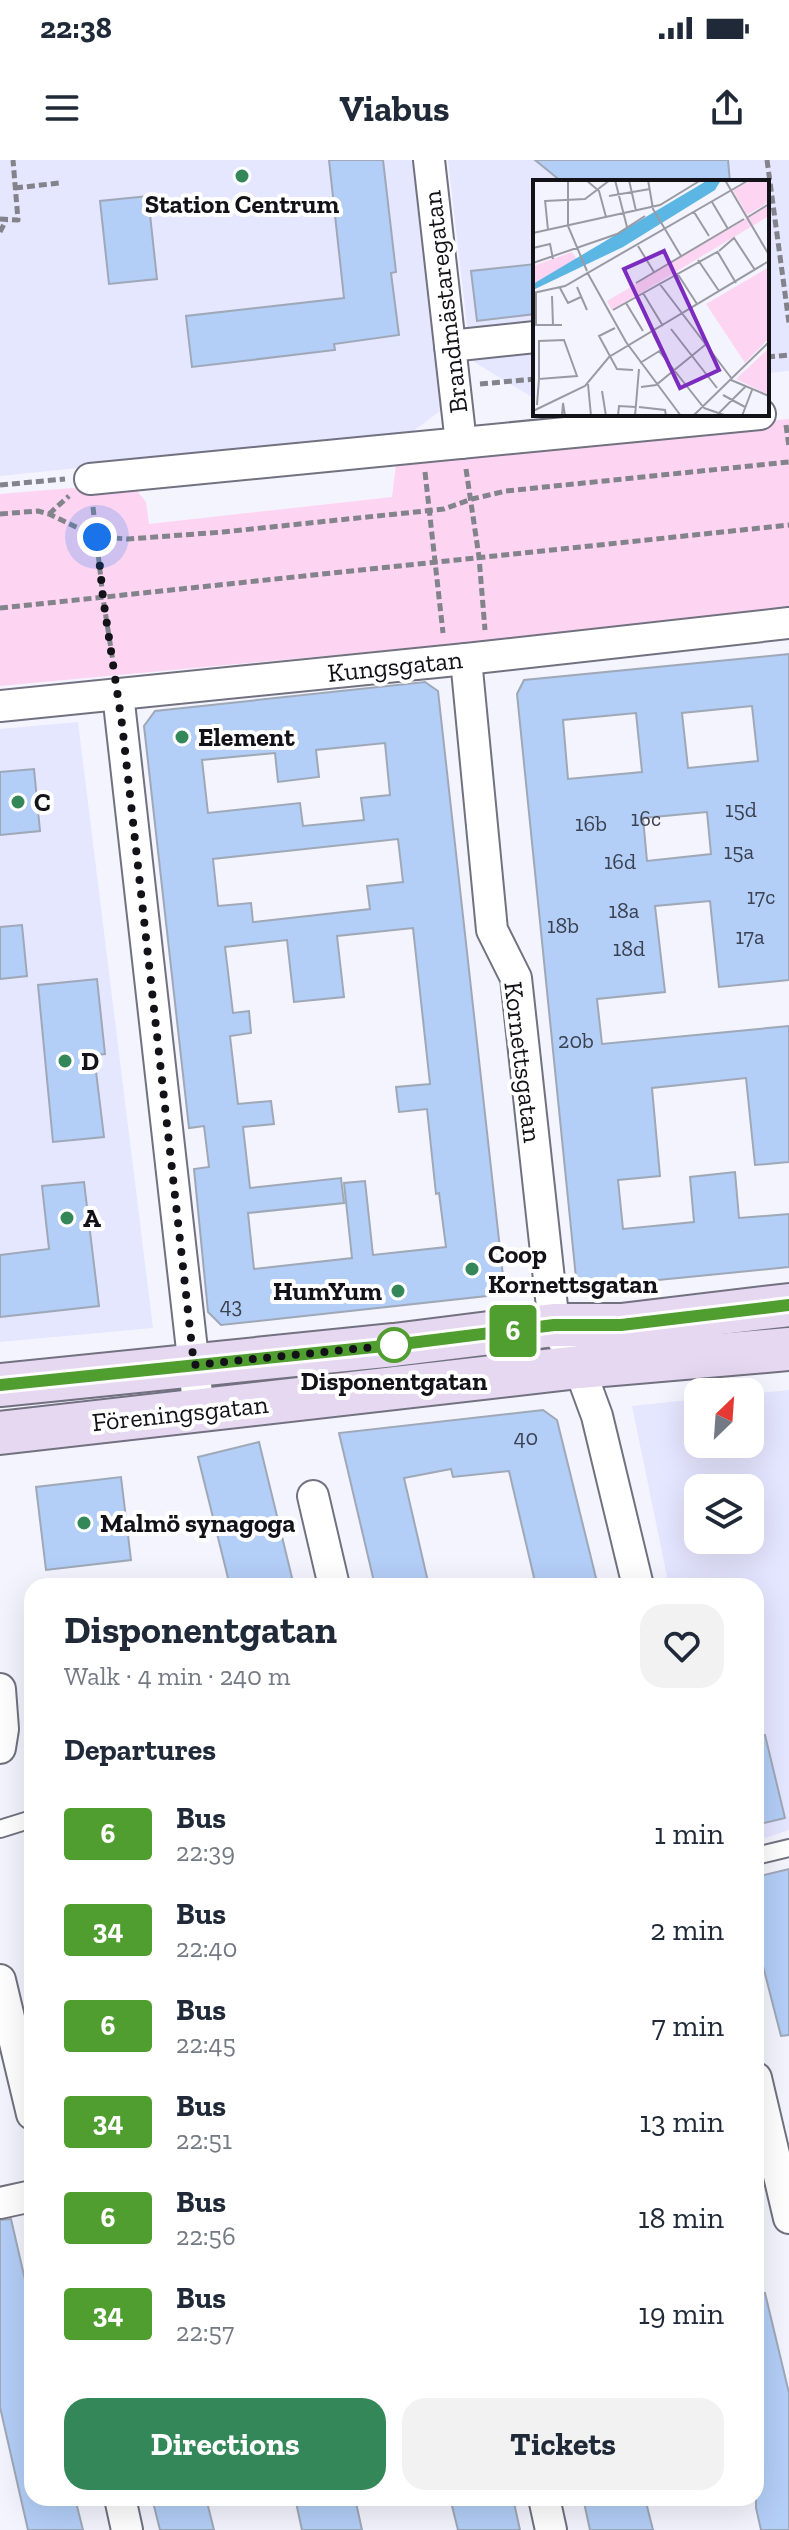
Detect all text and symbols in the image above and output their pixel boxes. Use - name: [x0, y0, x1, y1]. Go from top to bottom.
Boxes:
- text: 22:38: [40, 10, 112, 46]
- icon: menu: [40, 86, 84, 130]
- icon: share: [705, 86, 749, 130]
- text: Viabus: [339, 87, 450, 130]
- marker: Station Centrum: [233, 167, 251, 185]
- inset map: [533, 180, 769, 416]
- place label: Station Centrum: [145, 188, 339, 220]
- street label: Brandmästaregatan: [415, 189, 475, 415]
- your location: [77, 517, 117, 557]
- street label: Kungsgatan: [326, 643, 464, 689]
- place label: Element: [198, 721, 295, 753]
- marker: Element: [173, 728, 191, 746]
- place label: C: [34, 786, 51, 818]
- marker: C: [9, 793, 27, 811]
- house number: 15d: [725, 796, 757, 823]
- house number: 16c: [631, 805, 661, 832]
- house number: 16b: [575, 810, 607, 837]
- house number: 15a: [724, 838, 755, 865]
- house number: 16d: [604, 848, 636, 875]
- house number: 17c: [747, 883, 775, 910]
- house number: 18a: [609, 897, 640, 924]
- house number: 18b: [547, 912, 579, 939]
- house number: 17a: [735, 923, 765, 950]
- house number: 18d: [613, 935, 645, 962]
- street label: Kornettsgatan: [497, 980, 549, 1145]
- house number: 20b: [558, 1027, 594, 1054]
- place label: D: [81, 1045, 99, 1077]
- marker: D: [56, 1052, 74, 1070]
- place label: A: [83, 1202, 101, 1234]
- marker: A: [58, 1209, 76, 1227]
- place label: Coop Kornettsgatan: [488, 1238, 658, 1300]
- marker: Coop Kornettsgatan: [463, 1260, 481, 1278]
- place label: HumYum: [273, 1275, 382, 1307]
- marker: HumYum: [389, 1282, 407, 1300]
- house number: 43: [220, 1292, 242, 1319]
- line badge: 6: [487, 1305, 539, 1357]
- text: 6: [505, 1314, 521, 1347]
- marker: Disponentgatan: [377, 1328, 411, 1362]
- place label: Disponentgatan: [301, 1365, 488, 1397]
- north arrow: [684, 1378, 764, 1458]
- map controls: [684, 1378, 764, 1554]
- street label: Föreningsgatan: [90, 1388, 270, 1438]
- house number: 40: [514, 1424, 538, 1451]
- button: layers: [684, 1474, 764, 1554]
- place label: Malmö synagoga: [100, 1507, 295, 1539]
- marker: Malmö synagoga: [75, 1514, 93, 1532]
- button: heart: [640, 1604, 724, 1688]
- text: Disponentgatan: [64, 1607, 337, 1653]
- text: Walk · 4 min · 240 m: [64, 1660, 290, 1692]
- text: Departures: [64, 1732, 216, 1768]
- text: Bus: [176, 1800, 226, 1836]
- text: 1 min: [654, 1816, 724, 1852]
- text: 6: [100, 1817, 116, 1850]
- text: 22:39: [176, 1836, 235, 1868]
- text: Bus: [176, 1896, 226, 1932]
- text: 2 min: [650, 1912, 724, 1948]
- text: 34: [93, 1913, 123, 1946]
- text: 22:40: [176, 1932, 238, 1964]
- text: Bus: [176, 1992, 226, 2028]
- text: 7 min: [652, 2008, 724, 2044]
- text: 6: [100, 2009, 116, 2042]
- text: 22:45: [176, 2028, 236, 2060]
- text: Bus: [176, 2088, 226, 2124]
- text: 13 min: [639, 2104, 724, 2140]
- text: 34: [93, 2105, 123, 2138]
- text: 22:51: [176, 2124, 232, 2156]
- text: Bus: [176, 2184, 226, 2220]
- text: 18 min: [638, 2200, 724, 2236]
- text: 6: [100, 2201, 116, 2234]
- text: 22:56: [176, 2220, 236, 2252]
- text: Bus: [176, 2280, 226, 2316]
- text: 19 min: [638, 2296, 724, 2332]
- text: 34: [93, 2297, 123, 2330]
- text: 22:57: [176, 2316, 234, 2348]
- button: Directions: [64, 2398, 386, 2490]
- button: Tickets: [402, 2398, 724, 2490]

